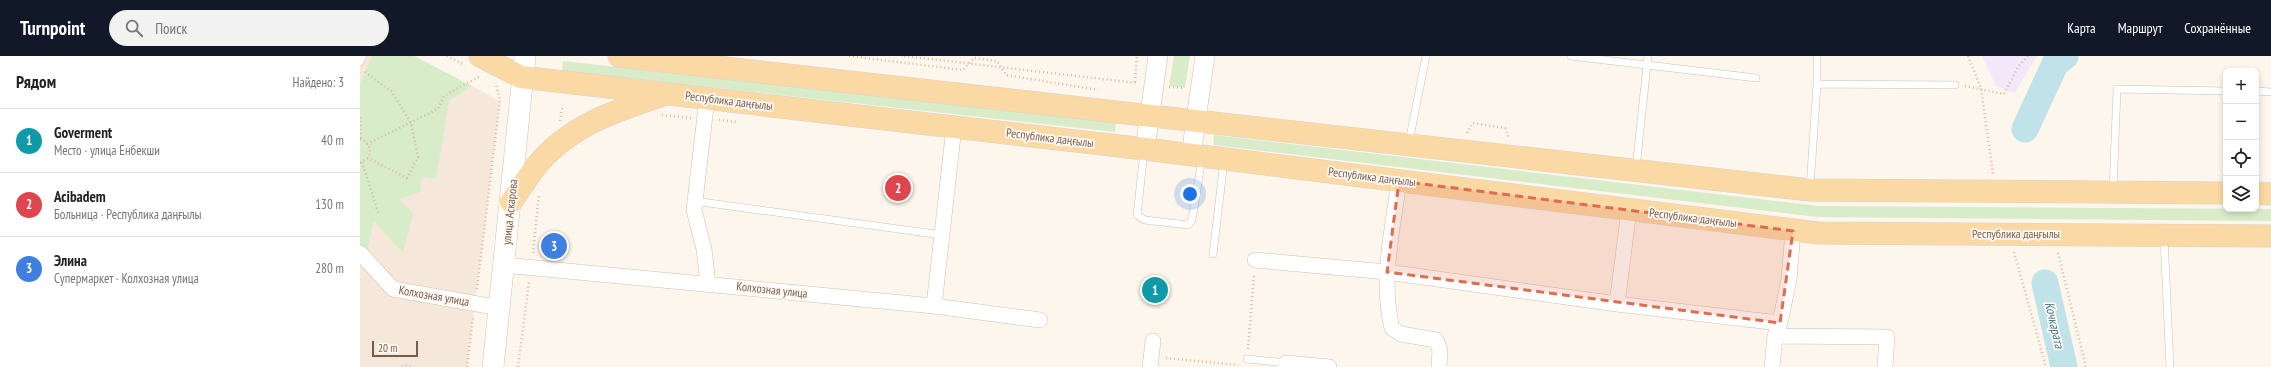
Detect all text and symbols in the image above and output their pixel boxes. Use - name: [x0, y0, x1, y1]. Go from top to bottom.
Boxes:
- search box: [109, 10, 389, 46]
- text: Turnpoint: [20, 16, 85, 40]
- icon: search: [123, 17, 145, 39]
- text: Поиск: [155, 19, 187, 38]
- text: Карта: [2067, 19, 2096, 37]
- text: Маршрут: [2118, 19, 2162, 37]
- text: Сохранённые: [2184, 19, 2251, 37]
- map controls: [2223, 68, 2259, 212]
- button: +: [2223, 68, 2259, 104]
- text: Рядом: [16, 71, 56, 93]
- text: Найдено: 3: [293, 74, 344, 91]
- street label: Республика даңғылы: [684, 88, 774, 113]
- button: −: [2223, 104, 2259, 140]
- text: Goverment: [54, 123, 112, 142]
- street label: Республика даңғылы: [1005, 125, 1095, 150]
- text: 1: [26, 132, 32, 149]
- text: 40 m: [321, 132, 344, 149]
- button: locate: [2223, 140, 2259, 176]
- text: Место · улица Енбекши: [54, 142, 160, 159]
- street label: Республика даңғылы: [1327, 164, 1417, 189]
- pin: 2: [885, 173, 911, 203]
- button: layers: [2223, 176, 2259, 212]
- street label: улица Аскарова: [499, 178, 520, 246]
- your location: [1180, 184, 1200, 204]
- text: Acibadem: [54, 187, 106, 206]
- text: 2: [26, 196, 32, 213]
- text: 130 m: [315, 196, 344, 213]
- street label: Республика даңғылы: [1648, 205, 1738, 230]
- text: Больница · Республика даңғылы: [54, 206, 202, 223]
- street label: Республика даңғылы: [1972, 226, 2060, 241]
- pin: 3: [541, 231, 567, 261]
- text: Элина: [54, 251, 87, 270]
- text: 3: [26, 260, 32, 277]
- text: 280 m: [315, 260, 344, 277]
- text: Супермаркет · Колхозная улица: [54, 270, 199, 287]
- pin: 1: [1142, 275, 1168, 305]
- street label: Колхозная улица: [736, 278, 808, 301]
- street label: Колхозная улица: [398, 282, 471, 309]
- water label: Кочкарата: [2041, 300, 2068, 351]
- scale bar: [372, 339, 418, 358]
- text: 20 m: [378, 341, 397, 355]

